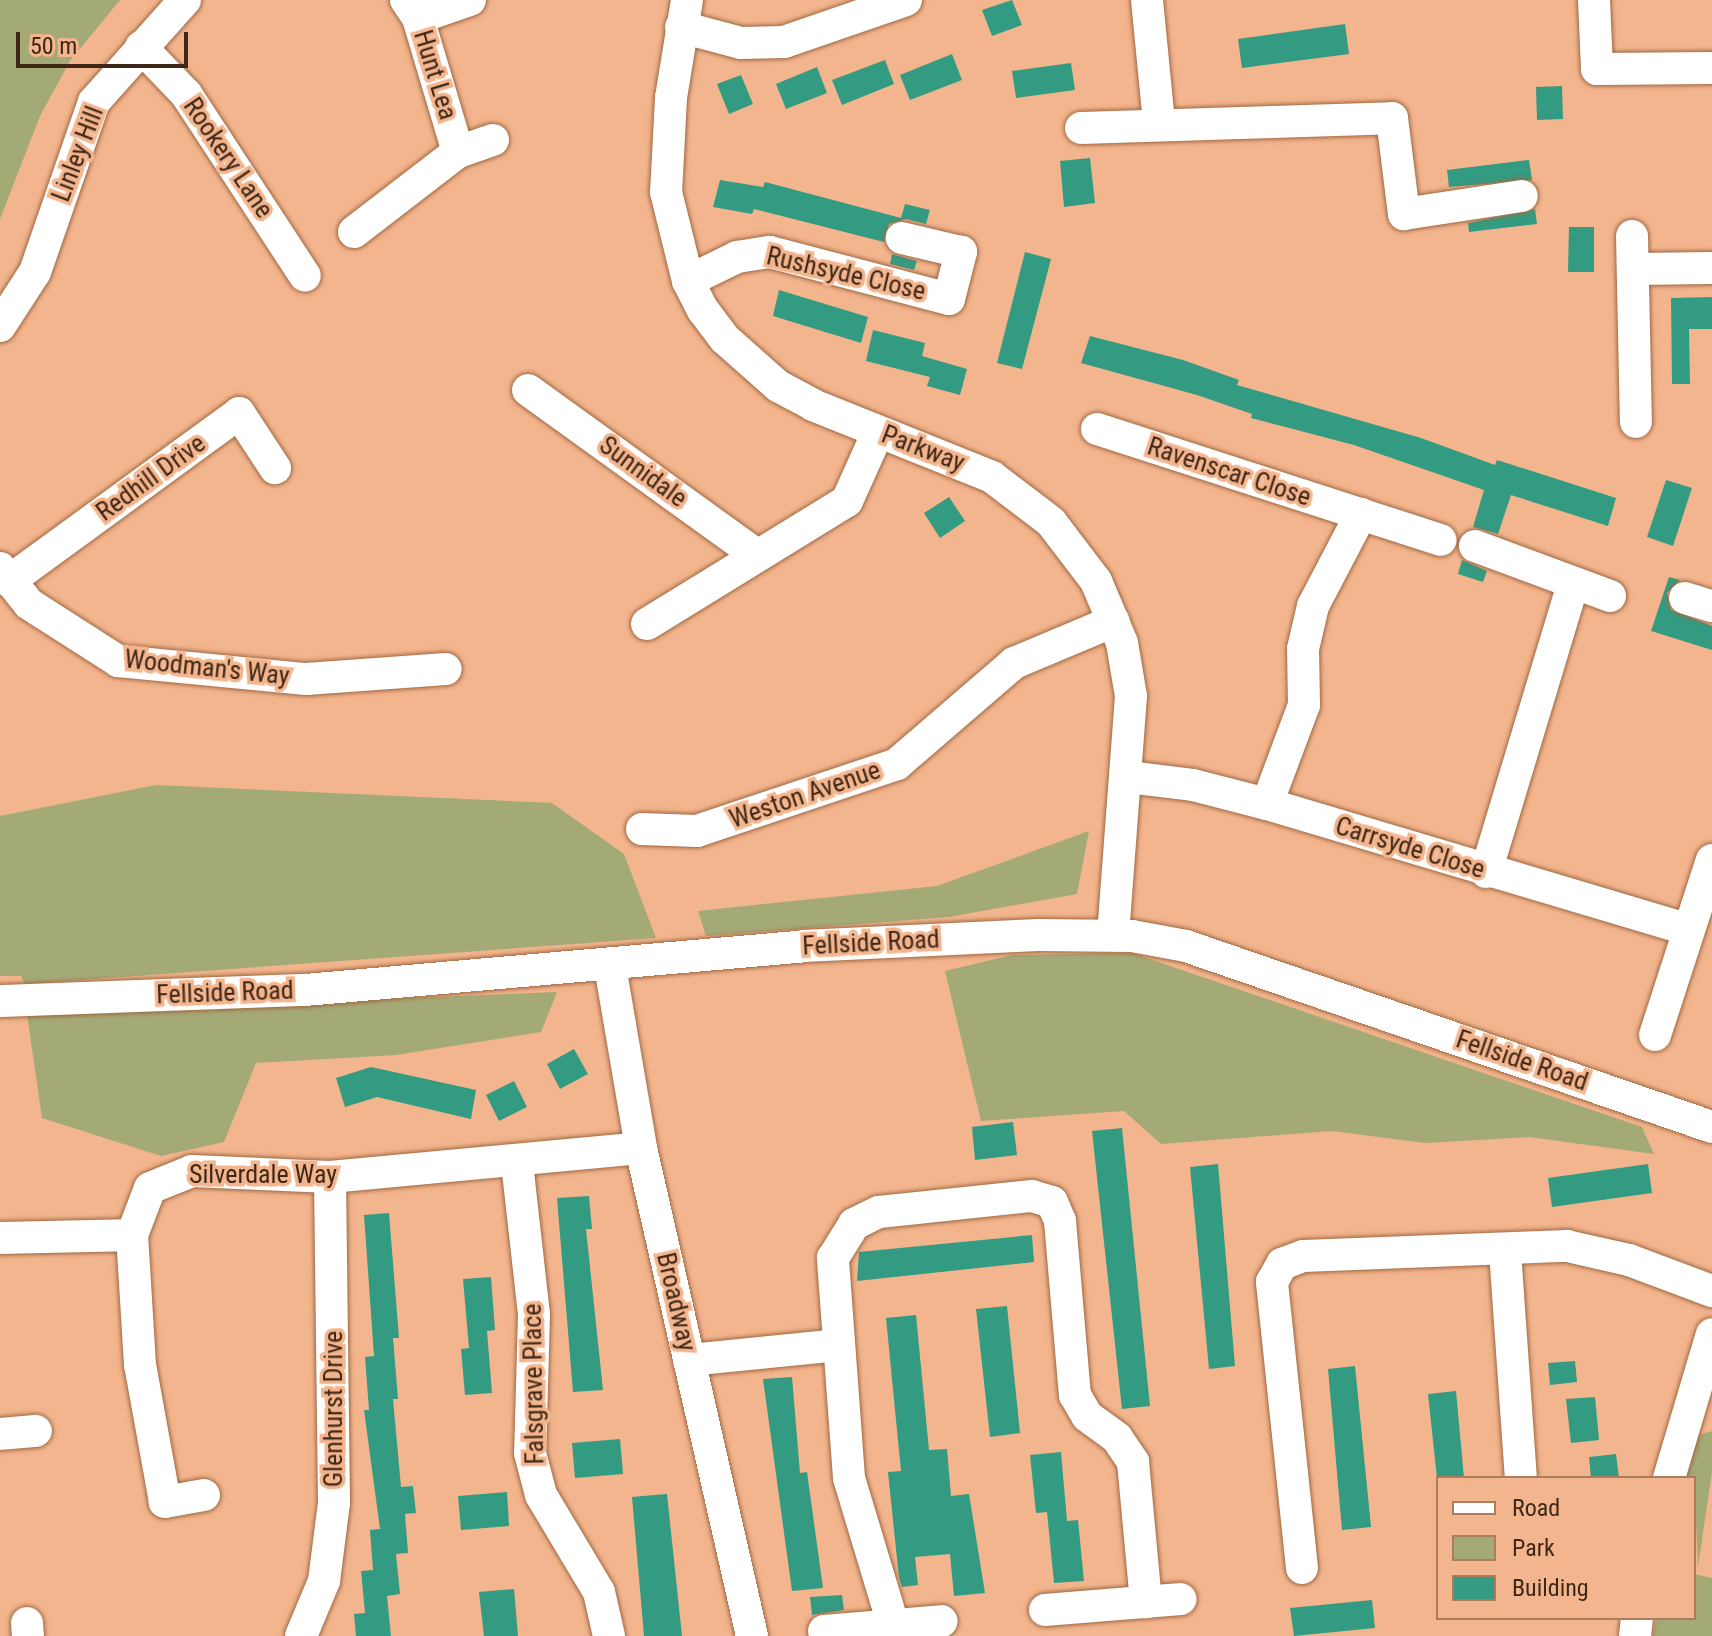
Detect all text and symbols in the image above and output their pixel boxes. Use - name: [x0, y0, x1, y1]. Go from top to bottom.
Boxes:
- scale bar: [20, 16, 192, 66]
- street label: Hunt Lea: [407, 26, 463, 124]
- text: 50 m: [30, 32, 77, 60]
- street label: Rookery Lane: [176, 92, 280, 224]
- street label: Linley Hill: [46, 102, 110, 206]
- street label: Rushsyde Close: [763, 241, 929, 307]
- street label: Parkway: [877, 419, 969, 479]
- street label: Redhill Drive: [90, 428, 212, 528]
- street label: Sunnidale: [593, 430, 693, 514]
- street label: Ravenscar Close: [1143, 431, 1315, 513]
- street label: Woodman's Way: [123, 644, 291, 692]
- street label: Weston Avenue: [726, 755, 884, 835]
- street label: Carrsyde Close: [1332, 811, 1488, 885]
- street label: Fellside Road: [802, 924, 940, 962]
- street label: Fellside Road: [156, 975, 294, 1011]
- street label: Fellside Road: [1452, 1024, 1592, 1098]
- street label: Silverdale Way: [189, 1159, 337, 1191]
- street label: Broadway: [650, 1250, 702, 1354]
- street label: Falsgrave Place: [517, 1303, 551, 1465]
- street label: Glenhurst Drive: [318, 1331, 350, 1487]
- legend: [1436, 1476, 1696, 1620]
- text: Road: [1512, 1494, 1560, 1522]
- text: Park: [1512, 1534, 1555, 1562]
- text: Building: [1512, 1574, 1589, 1602]

